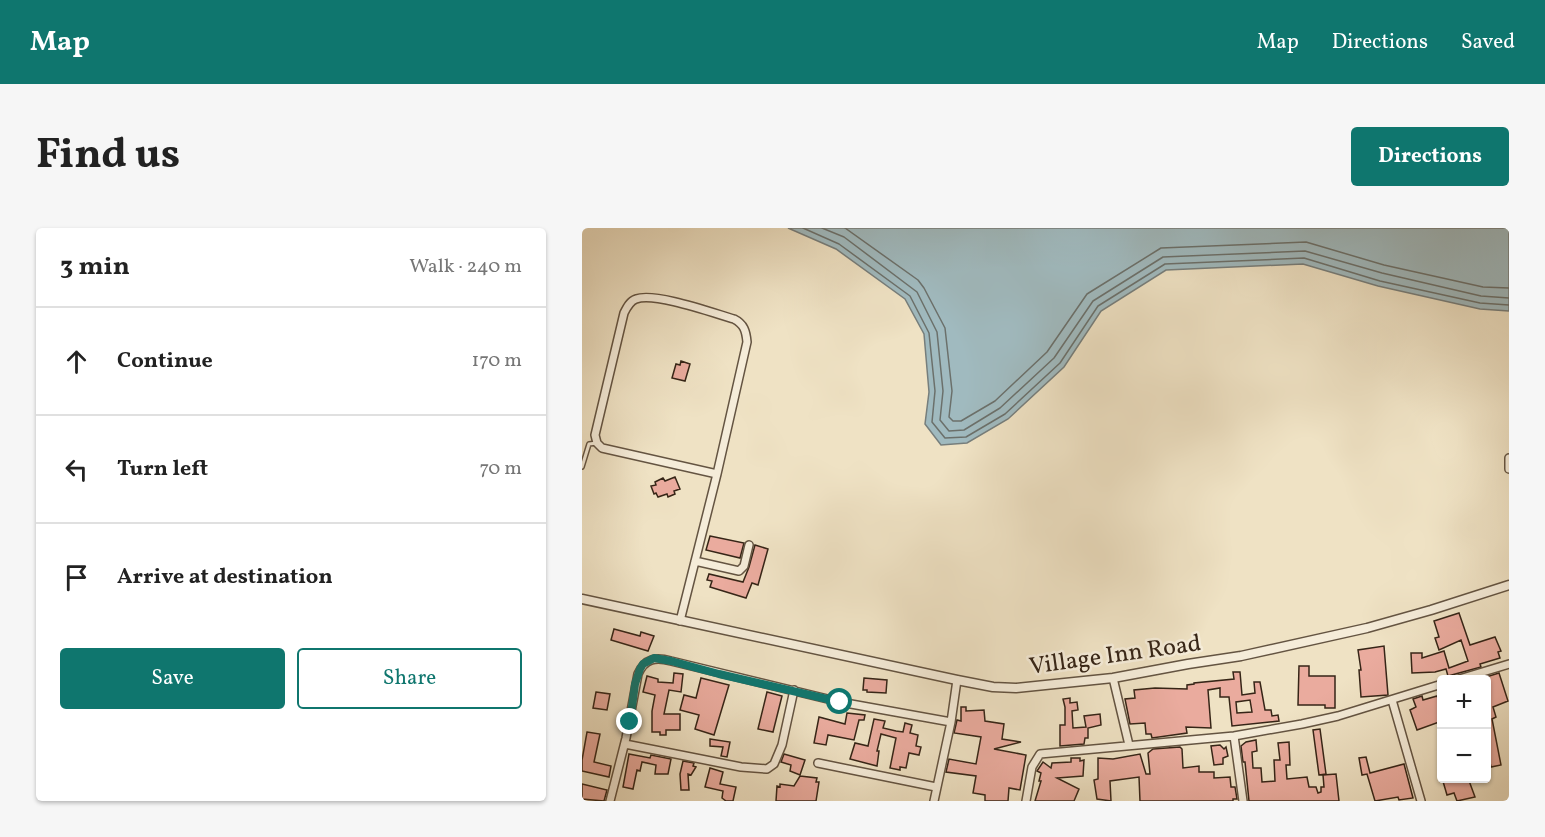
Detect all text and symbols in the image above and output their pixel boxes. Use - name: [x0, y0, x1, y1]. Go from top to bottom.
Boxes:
- text: Map: [30, 23, 90, 62]
- text: Map: [1257, 28, 1299, 57]
- text: Directions: [1332, 28, 1428, 57]
- text: Saved: [1461, 28, 1515, 57]
- text: Find us: [36, 127, 180, 186]
- button: Directions: [1351, 127, 1509, 186]
- text: 3 min: [60, 249, 130, 285]
- text: Walk · 240 m: [409, 253, 522, 281]
- icon: ahead: [60, 345, 93, 378]
- text: Continue: [117, 346, 213, 377]
- text: 170 m: [472, 347, 522, 375]
- icon: left: [60, 453, 93, 486]
- text: Turn left: [117, 454, 208, 485]
- text: 70 m: [479, 455, 522, 483]
- icon: arrive: [60, 561, 93, 594]
- text: Arrive at destination: [117, 562, 333, 593]
- street label: Village Inn Road: [1027, 627, 1203, 685]
- button: Save: [60, 648, 285, 709]
- button: Share: [297, 648, 522, 709]
- map controls: [1437, 675, 1491, 783]
- button: +: [1437, 675, 1491, 729]
- route start: [826, 688, 852, 714]
- route end: [616, 708, 642, 734]
- button: −: [1437, 729, 1491, 783]

